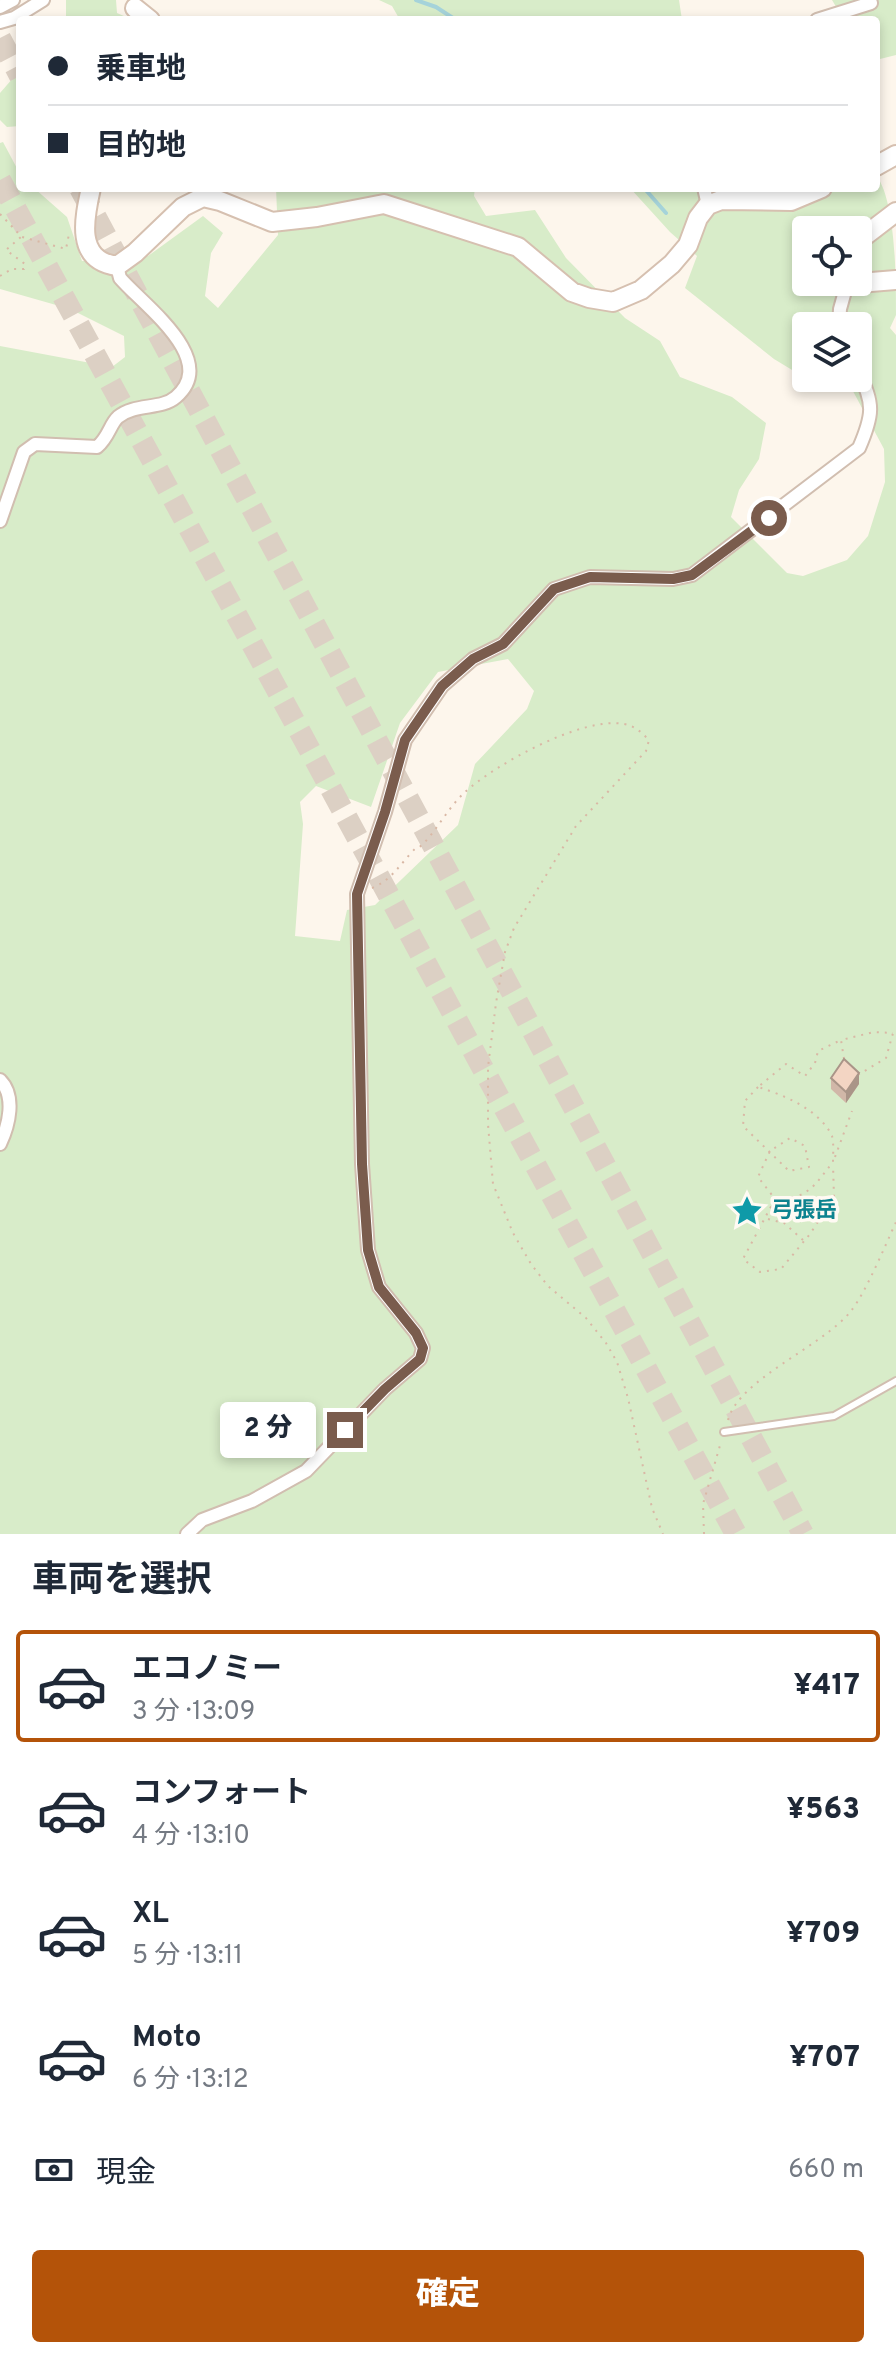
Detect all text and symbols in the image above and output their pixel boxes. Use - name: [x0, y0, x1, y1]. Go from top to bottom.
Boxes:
- text: 乗車地: [96, 52, 186, 89]
- text: 目的地: [96, 129, 186, 166]
- map controls: [792, 216, 872, 392]
- button: locate: [792, 216, 872, 296]
- button: layers: [792, 312, 872, 392]
- route start: [751, 500, 787, 536]
- place icon: 弓張岳: [730, 1194, 764, 1228]
- place label: 弓張岳: [771, 1198, 837, 1225]
- callout: 2 分: [221, 1402, 317, 1458]
- route end: [327, 1412, 363, 1448]
- text: 2 分: [244, 1413, 292, 1446]
- text: 車両を選択: [32, 1559, 212, 1605]
- icon: car: [36, 1650, 108, 1722]
- text: エコノミー: [132, 1652, 282, 1689]
- text: ¥417: [793, 1668, 860, 1705]
- text: 3 分 · 13:09: [132, 1696, 255, 1729]
- icon: car: [36, 1774, 108, 1846]
- text: コンフォート: [132, 1776, 311, 1813]
- text: ¥563: [787, 1792, 860, 1829]
- text: 4 分 · 13:10: [132, 1820, 250, 1853]
- text: XL: [132, 1896, 169, 1933]
- icon: car: [36, 1898, 108, 1970]
- text: ¥709: [786, 1916, 860, 1953]
- text: 5 分 · 13:11: [132, 1940, 243, 1973]
- text: Moto: [132, 2020, 202, 2057]
- icon: car: [36, 2022, 108, 2094]
- text: ¥707: [789, 2040, 860, 2077]
- text: 6 分 · 13:12: [132, 2064, 249, 2097]
- icon: cash: [32, 2148, 76, 2192]
- text: 660 m: [788, 2154, 864, 2187]
- text: 現金: [96, 2156, 156, 2193]
- button: 確定: [32, 2250, 864, 2342]

